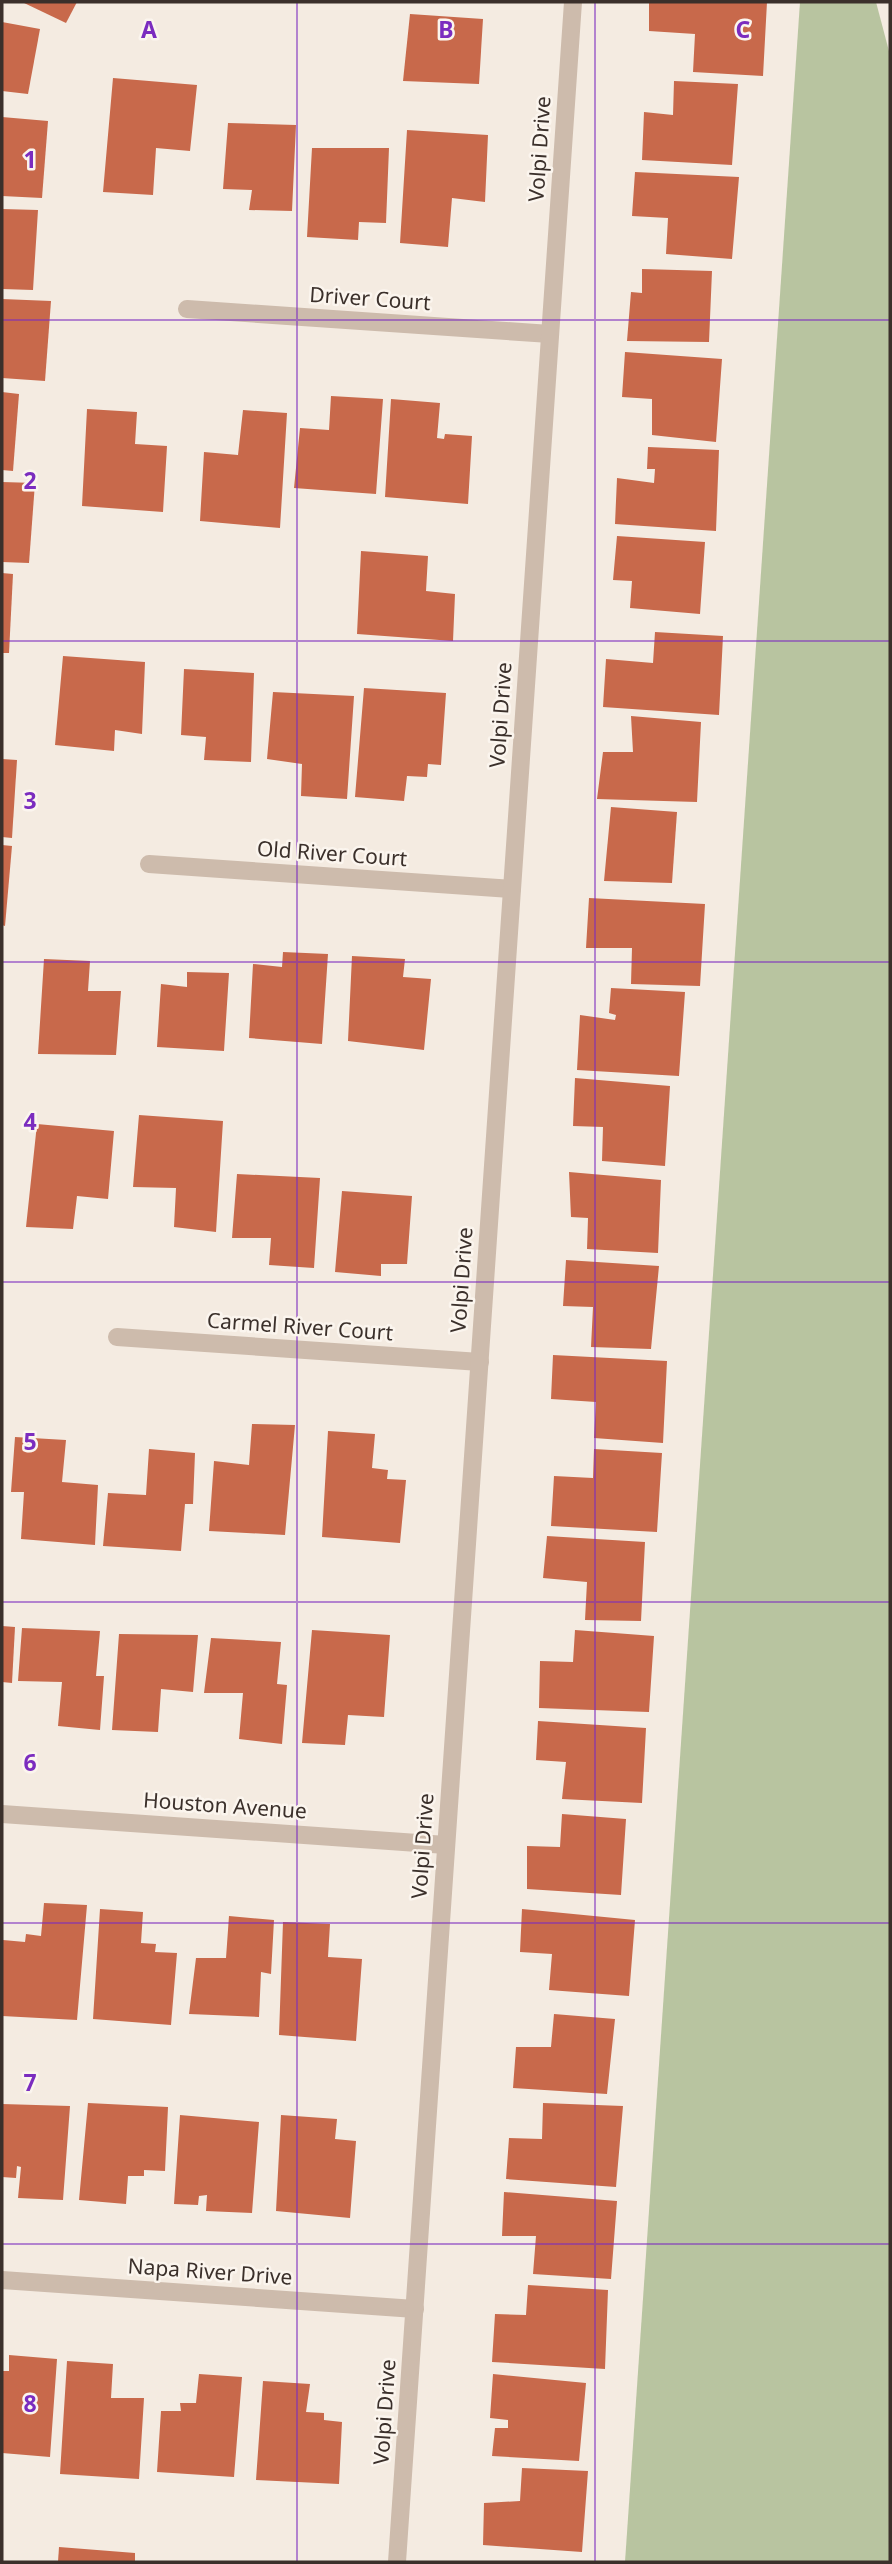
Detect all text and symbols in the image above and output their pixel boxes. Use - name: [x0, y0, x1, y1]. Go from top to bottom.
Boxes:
- text: A: [141, 13, 157, 45]
- text: B: [438, 13, 454, 45]
- text: C: [736, 13, 751, 45]
- street label: Volpi Drive: [521, 95, 557, 203]
- text: 1: [23, 143, 37, 175]
- street label: Driver Court: [309, 280, 432, 316]
- text: 2: [23, 464, 37, 496]
- street label: Volpi Drive: [482, 661, 518, 769]
- text: 3: [23, 784, 37, 816]
- street label: Old River Court: [256, 834, 409, 872]
- text: 4: [23, 1105, 37, 1137]
- street label: Volpi Drive: [443, 1226, 479, 1334]
- street label: Carmel River Court: [206, 1306, 394, 1346]
- text: 5: [23, 1425, 37, 1457]
- text: 6: [23, 1746, 37, 1778]
- street label: Houston Avenue: [142, 1785, 308, 1825]
- street label: Volpi Drive: [404, 1792, 440, 1900]
- text: 7: [23, 2066, 37, 2098]
- street label: Napa River Drive: [127, 2251, 293, 2291]
- street label: Volpi Drive: [366, 2358, 402, 2466]
- text: 8: [23, 2387, 37, 2419]

